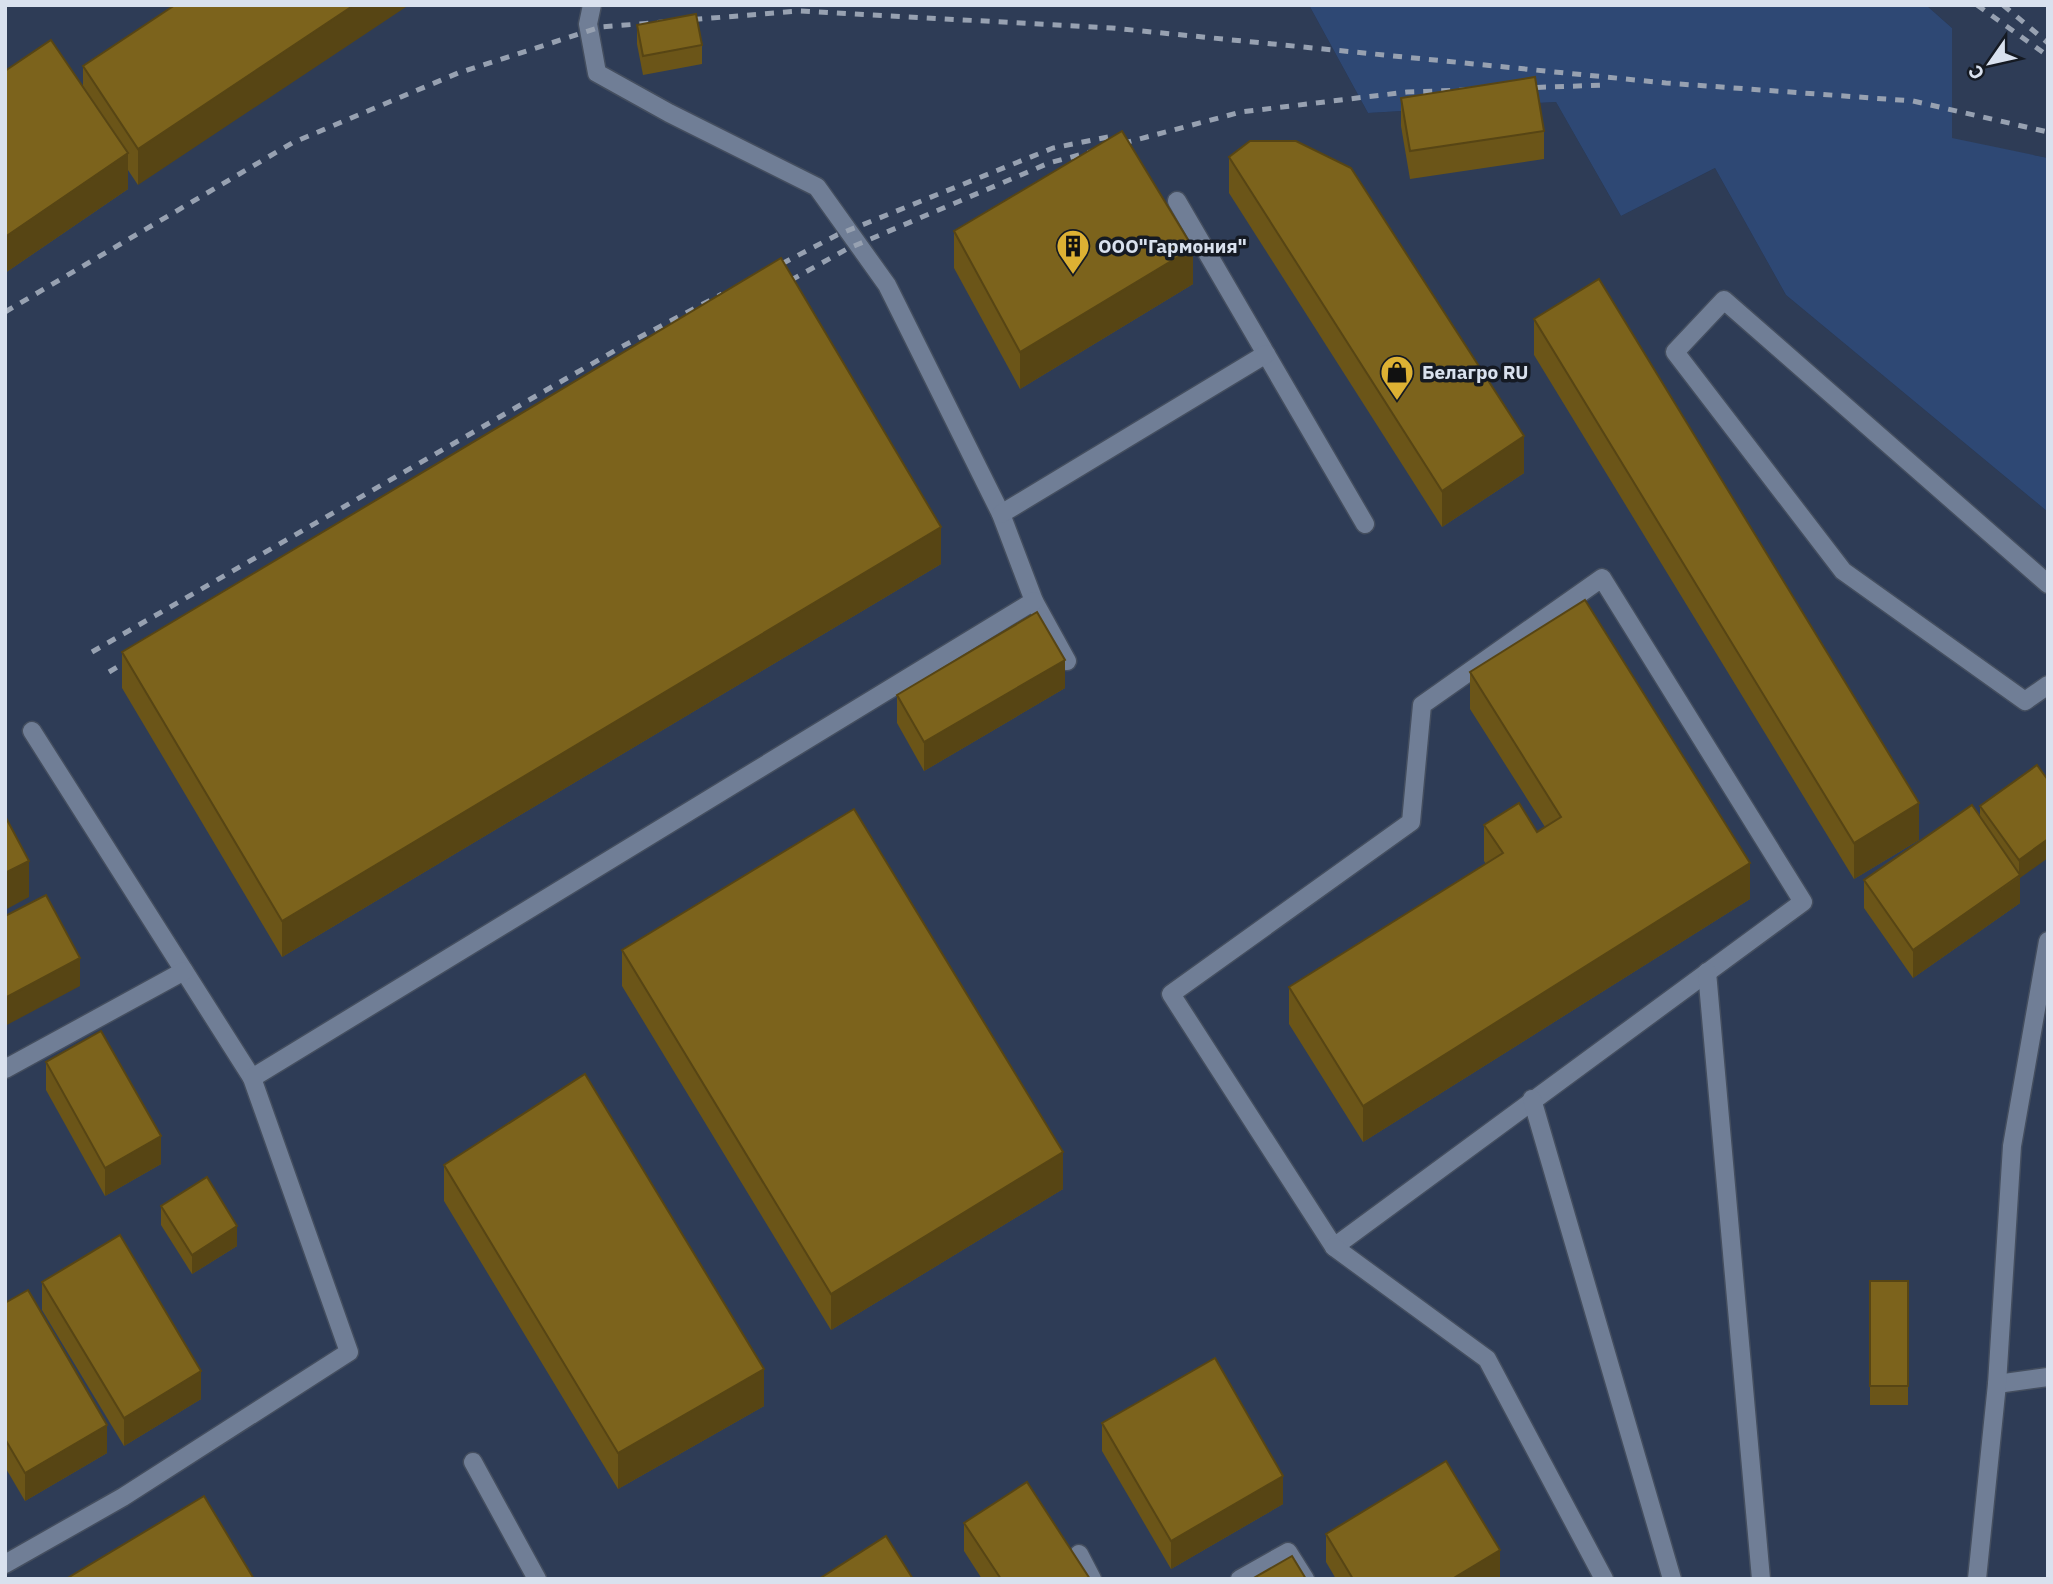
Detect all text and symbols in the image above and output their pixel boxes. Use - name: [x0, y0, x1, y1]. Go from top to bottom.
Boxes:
- north arrow: [1955, 28, 2025, 98]
- text: С: [1962, 61, 1989, 84]
- building icon: ООО"Гармония": [1054, 227, 1092, 276]
- place label: ООО"Гармония": [1098, 234, 1247, 258]
- shop icon: Белагро RU: [1378, 353, 1416, 402]
- place label: Белагро RU: [1422, 360, 1528, 384]

